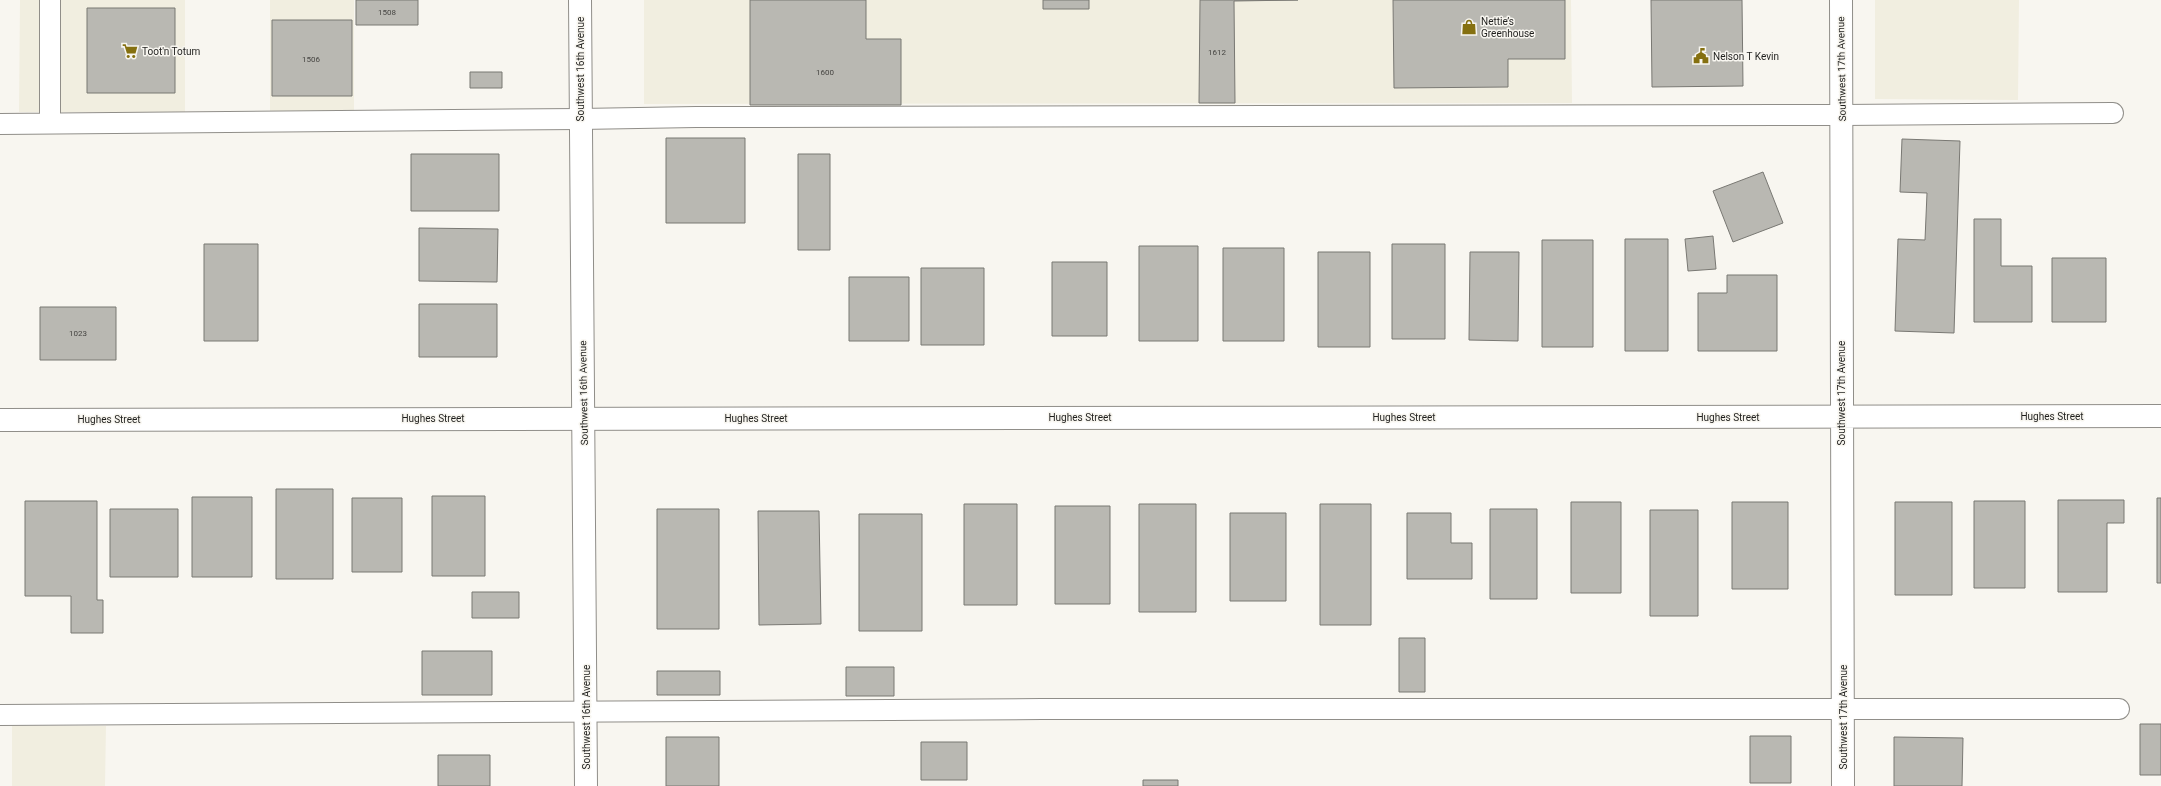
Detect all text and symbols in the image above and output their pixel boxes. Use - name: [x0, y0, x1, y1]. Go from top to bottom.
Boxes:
- house number: 1508: [378, 8, 396, 17]
- place label: Nettie’s Greenhouse: [1481, 16, 1534, 39]
- street label: Southwest 17th Avenue: [1835, 16, 1848, 122]
- street label: Southwest 16th Avenue: [575, 17, 586, 121]
- shop icon: Nettie’s Greenhouse: [1460, 18, 1478, 36]
- supermarket icon: Toot'n Totum: [121, 42, 139, 60]
- place label: Toot'n Totum: [142, 46, 201, 57]
- public building icon: Nelson T Kevin: [1692, 47, 1710, 65]
- house number: 1612: [1208, 48, 1226, 57]
- place label: Nelson T Kevin: [1713, 51, 1779, 62]
- house number: 1506: [302, 55, 320, 64]
- house number: 1600: [816, 68, 834, 77]
- house number: 1023: [69, 329, 87, 338]
- street label: Southwest 16th Avenue: [577, 340, 590, 446]
- street label: Southwest 17th Avenue: [1836, 341, 1847, 445]
- street label: Hughes Street: [2020, 411, 2084, 422]
- street label: Hughes Street: [1048, 412, 1112, 423]
- street label: Hughes Street: [1372, 412, 1436, 423]
- street label: Hughes Street: [1696, 412, 1760, 423]
- street label: Hughes Street: [401, 413, 465, 424]
- street label: Hughes Street: [724, 413, 788, 424]
- street label: Hughes Street: [77, 414, 141, 425]
- street label: Southwest 16th Avenue: [581, 665, 592, 769]
- street label: Southwest 17th Avenue: [1838, 665, 1849, 769]

